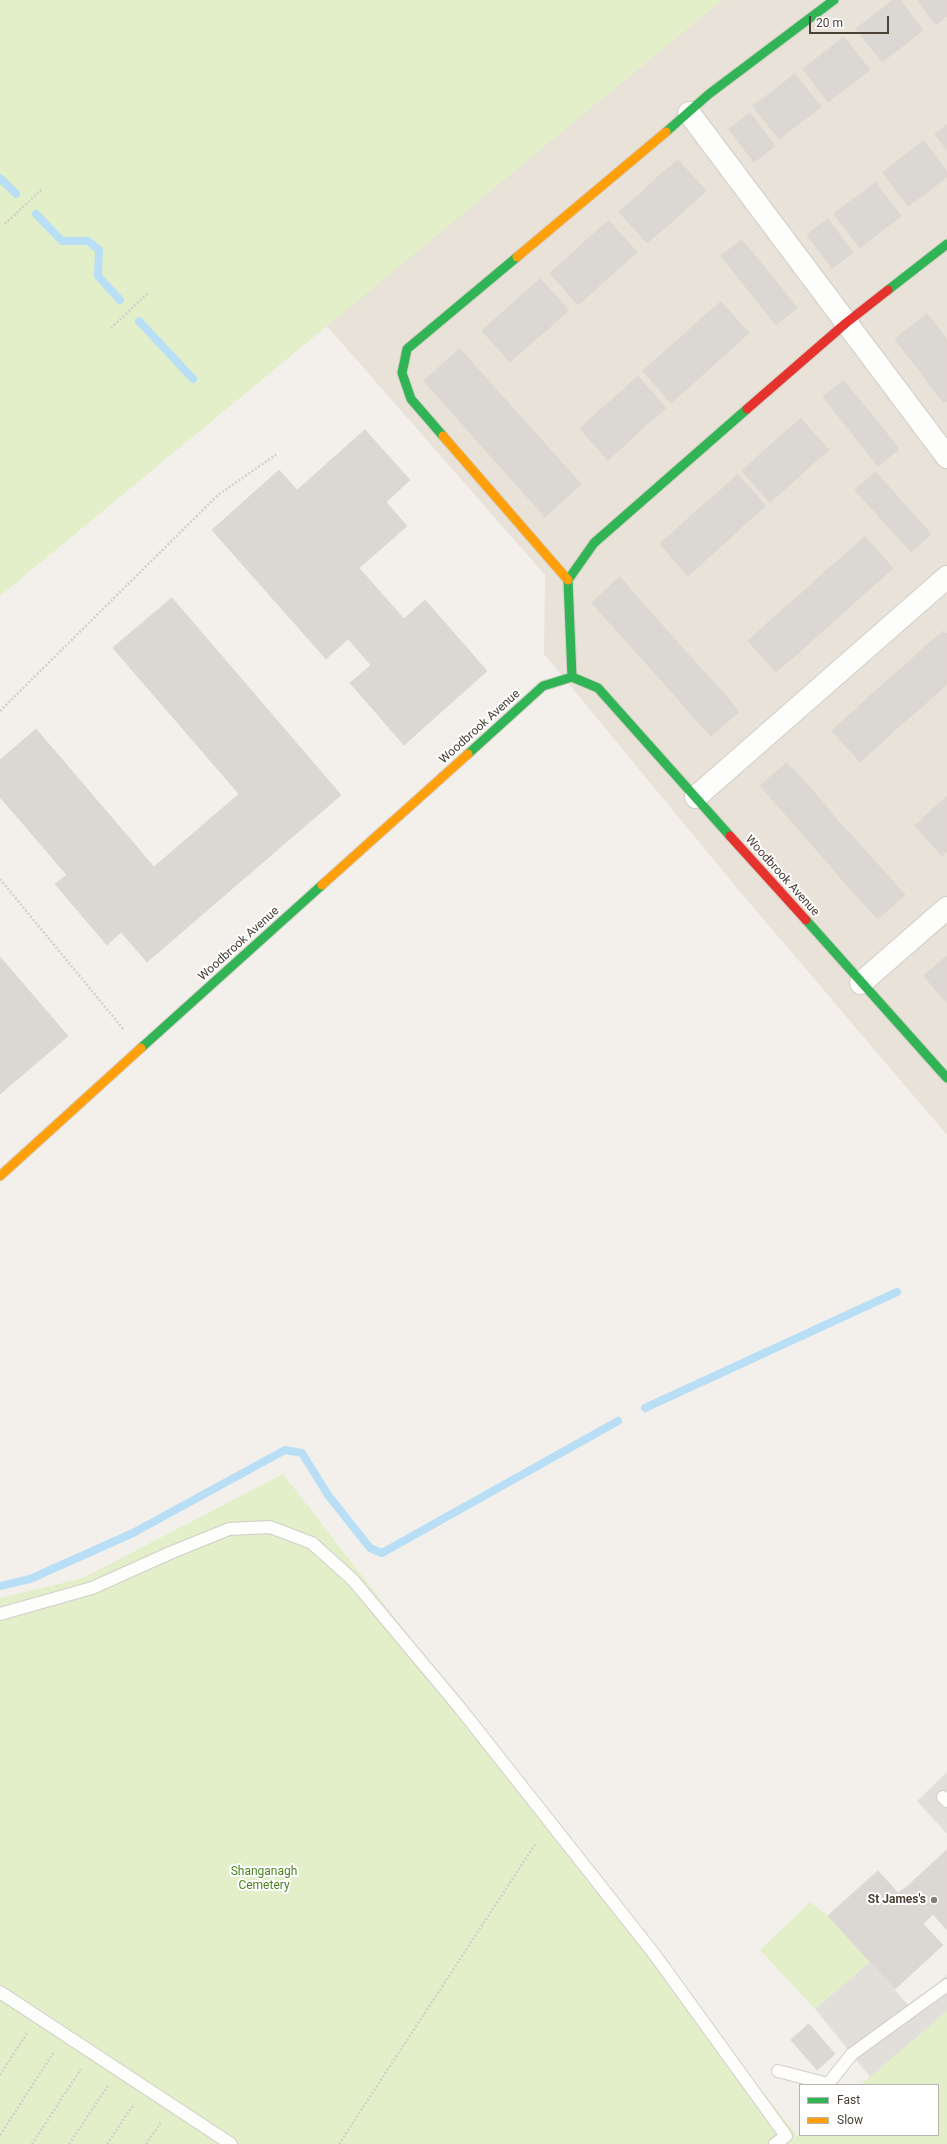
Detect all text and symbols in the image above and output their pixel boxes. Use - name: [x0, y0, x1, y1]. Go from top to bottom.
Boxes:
- scale bar: [811, 8, 891, 34]
- text: 20 m: [816, 16, 843, 30]
- street label: Woodbrook Avenue: [437, 687, 523, 767]
- street label: Woodbrook Avenue: [742, 833, 822, 919]
- street label: Woodbrook Avenue: [196, 904, 282, 984]
- park label: Shanganagh Cemetery: [231, 1865, 297, 1893]
- place label: St James's: [868, 1893, 926, 1907]
- marker: St James's: [929, 1895, 939, 1905]
- legend: [799, 2084, 939, 2136]
- text: Fast: [837, 2093, 860, 2107]
- text: Slow: [837, 2113, 863, 2127]

